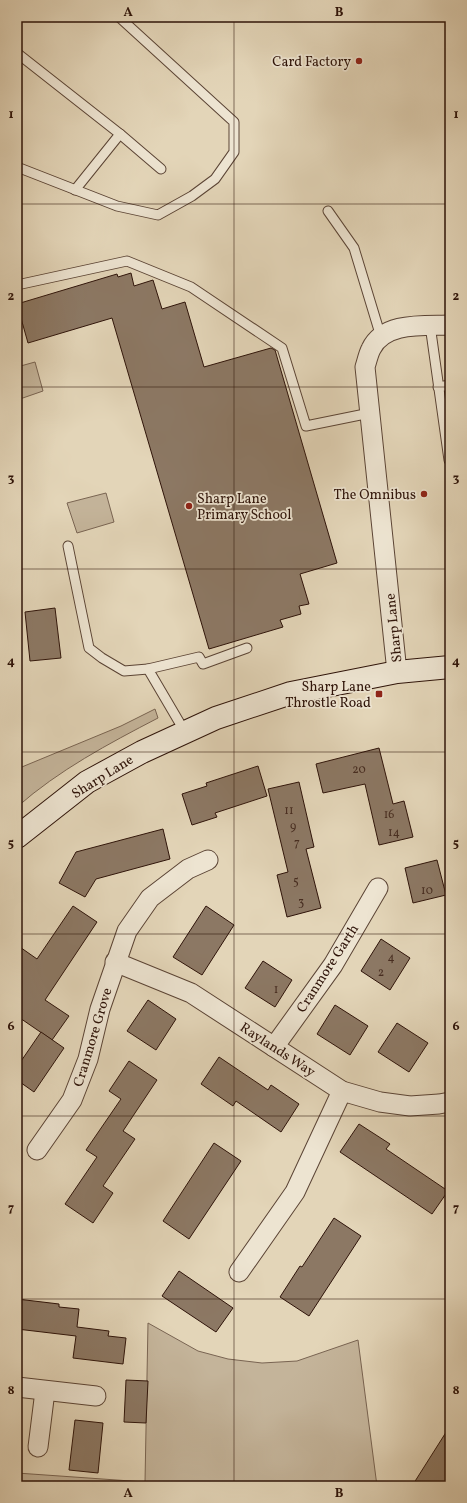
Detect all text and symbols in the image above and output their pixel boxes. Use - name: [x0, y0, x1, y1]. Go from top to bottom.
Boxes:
- text: A: [123, 4, 133, 22]
- text: B: [335, 4, 344, 22]
- place label: Card Factory: [272, 53, 351, 72]
- marker: Card Factory: [354, 56, 364, 66]
- text: 1: [8, 106, 14, 124]
- text: 1: [453, 106, 459, 124]
- text: 2: [8, 288, 15, 306]
- text: 2: [453, 288, 460, 306]
- text: 3: [8, 470, 15, 488]
- text: 3: [453, 470, 460, 488]
- place label: The Omnibus: [334, 486, 416, 505]
- marker: The Omnibus: [419, 489, 429, 499]
- place label: Sharp Lane Primary School: [197, 490, 291, 525]
- marker: Sharp Lane Primary School: [184, 501, 194, 511]
- street label: Sharp Lane: [381, 592, 408, 663]
- text: 4: [7, 653, 15, 671]
- text: 4: [452, 653, 460, 671]
- place label: Sharp Lane Throstle Road: [285, 678, 371, 713]
- marker: Sharp Lane Throstle Road: [374, 689, 384, 699]
- street label: Sharp Lane: [68, 751, 138, 804]
- house number: 20: [352, 762, 366, 778]
- house number: 11: [284, 803, 294, 819]
- house number: 16: [384, 807, 394, 823]
- house number: 9: [290, 819, 296, 835]
- house number: 14: [388, 825, 400, 841]
- text: 5: [8, 835, 14, 853]
- house number: 7: [294, 835, 300, 851]
- text: 5: [453, 835, 459, 853]
- house number: 5: [293, 874, 299, 890]
- house number: 10: [421, 883, 433, 899]
- house number: 3: [298, 895, 304, 911]
- street label: Cranmore Garth: [293, 921, 364, 1017]
- house number: 4: [387, 950, 395, 966]
- house number: 2: [378, 965, 384, 981]
- house number: 1: [274, 982, 278, 998]
- street label: Cranmore Grove: [69, 985, 118, 1089]
- text: 6: [7, 1018, 15, 1036]
- text: 6: [452, 1018, 460, 1036]
- street label: Raylands Way: [236, 1019, 319, 1082]
- text: 7: [8, 1200, 14, 1218]
- text: 7: [453, 1200, 459, 1218]
- text: 8: [7, 1382, 15, 1400]
- text: 8: [452, 1382, 460, 1400]
- text: A: [123, 1485, 133, 1503]
- text: B: [335, 1485, 344, 1503]

